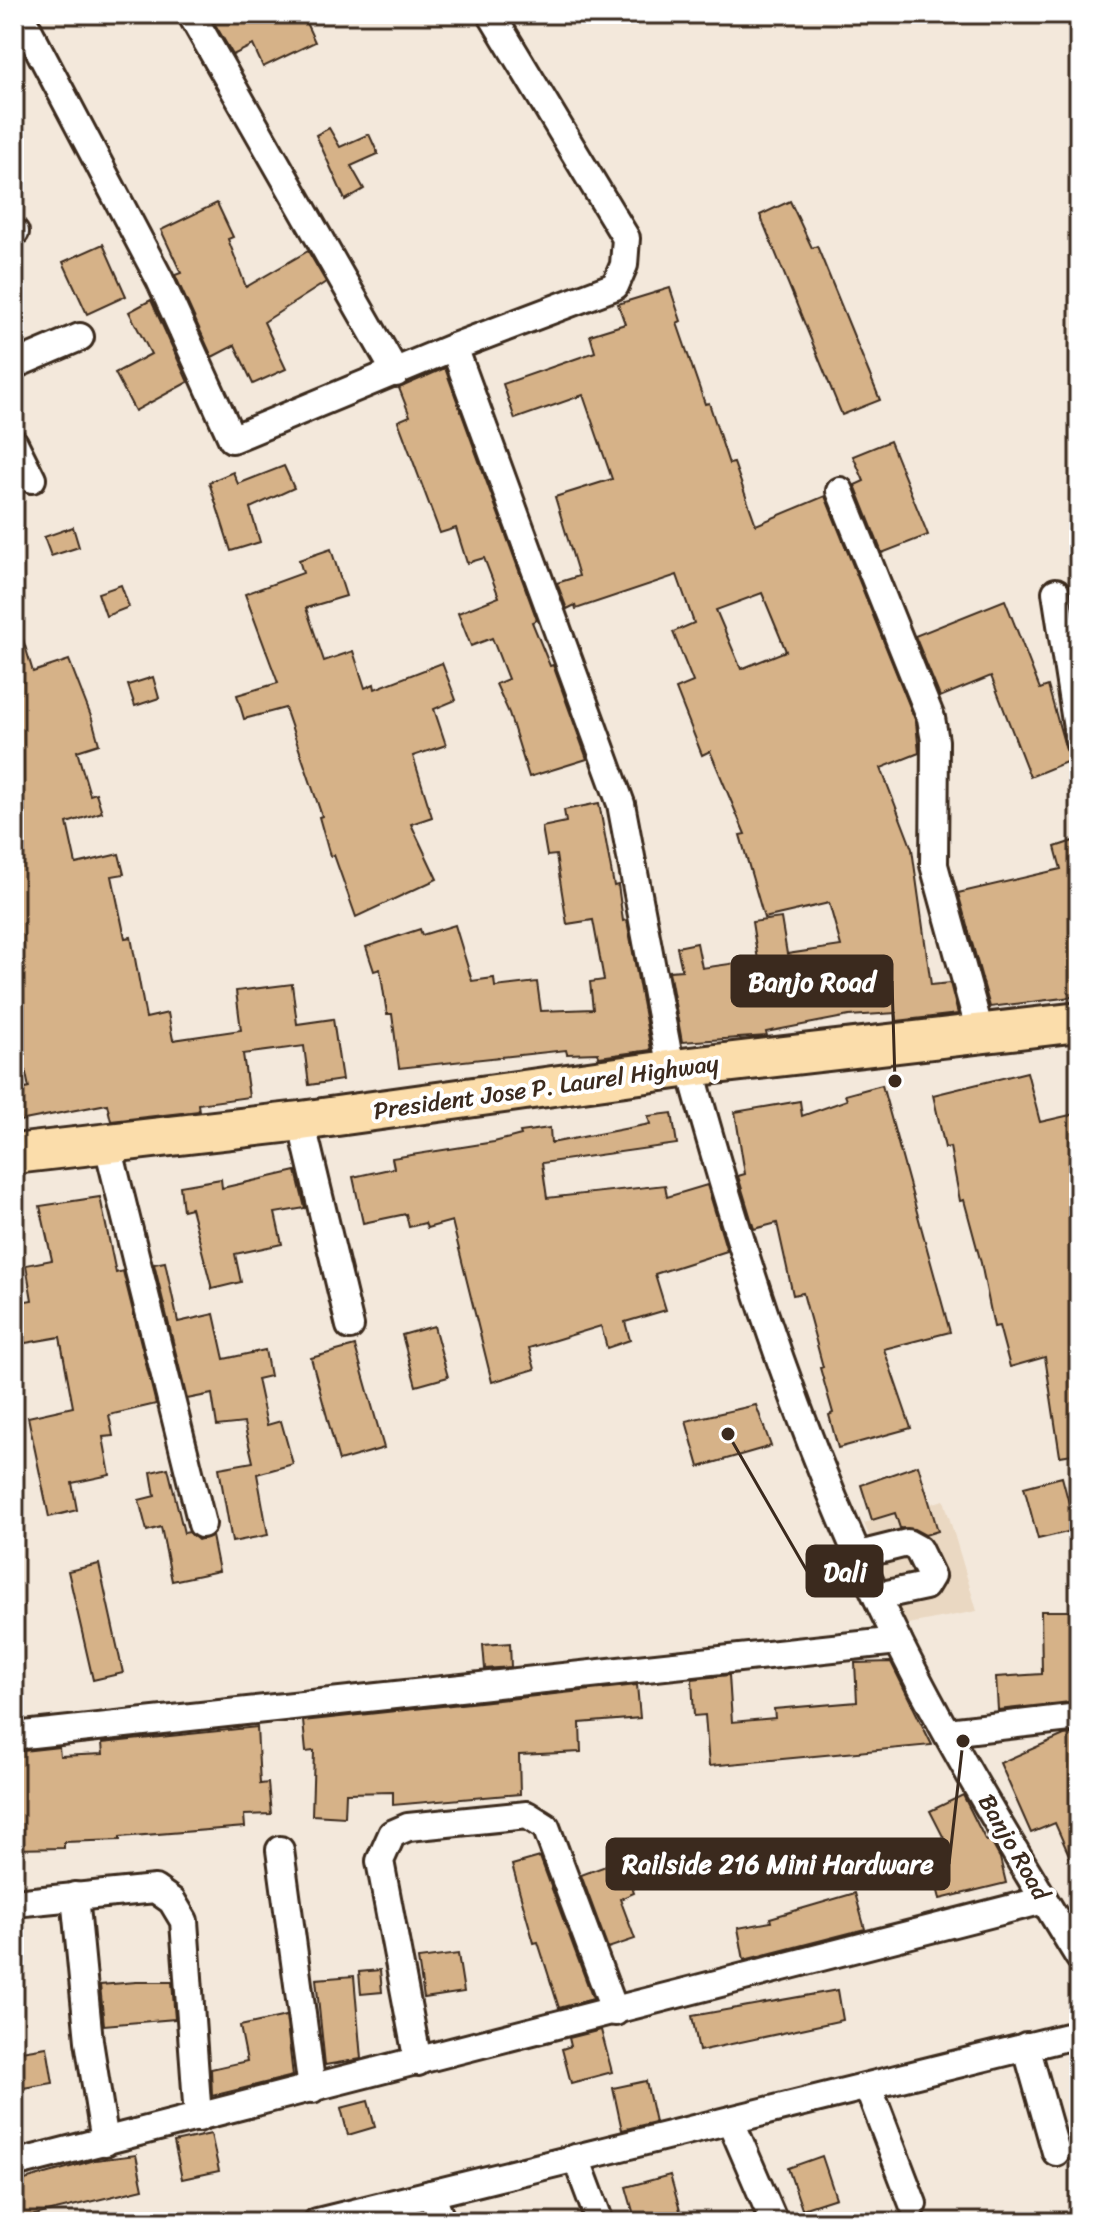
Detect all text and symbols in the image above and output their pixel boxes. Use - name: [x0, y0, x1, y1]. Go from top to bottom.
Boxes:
- callout: Banjo Road: [732, 956, 892, 1006]
- text: Banjo Road: [748, 959, 878, 1005]
- street label: President Jose P. Laurel Highway: [371, 1042, 722, 1132]
- callout: Dali: [807, 1546, 882, 1596]
- text: Dali: [823, 1549, 868, 1595]
- street label: Banjo Road: [966, 1786, 1062, 1910]
- callout: Railside 216 Mini Hardware: [607, 1839, 949, 1889]
- text: Railside 216 Mini Hardware: [621, 1841, 934, 1887]

